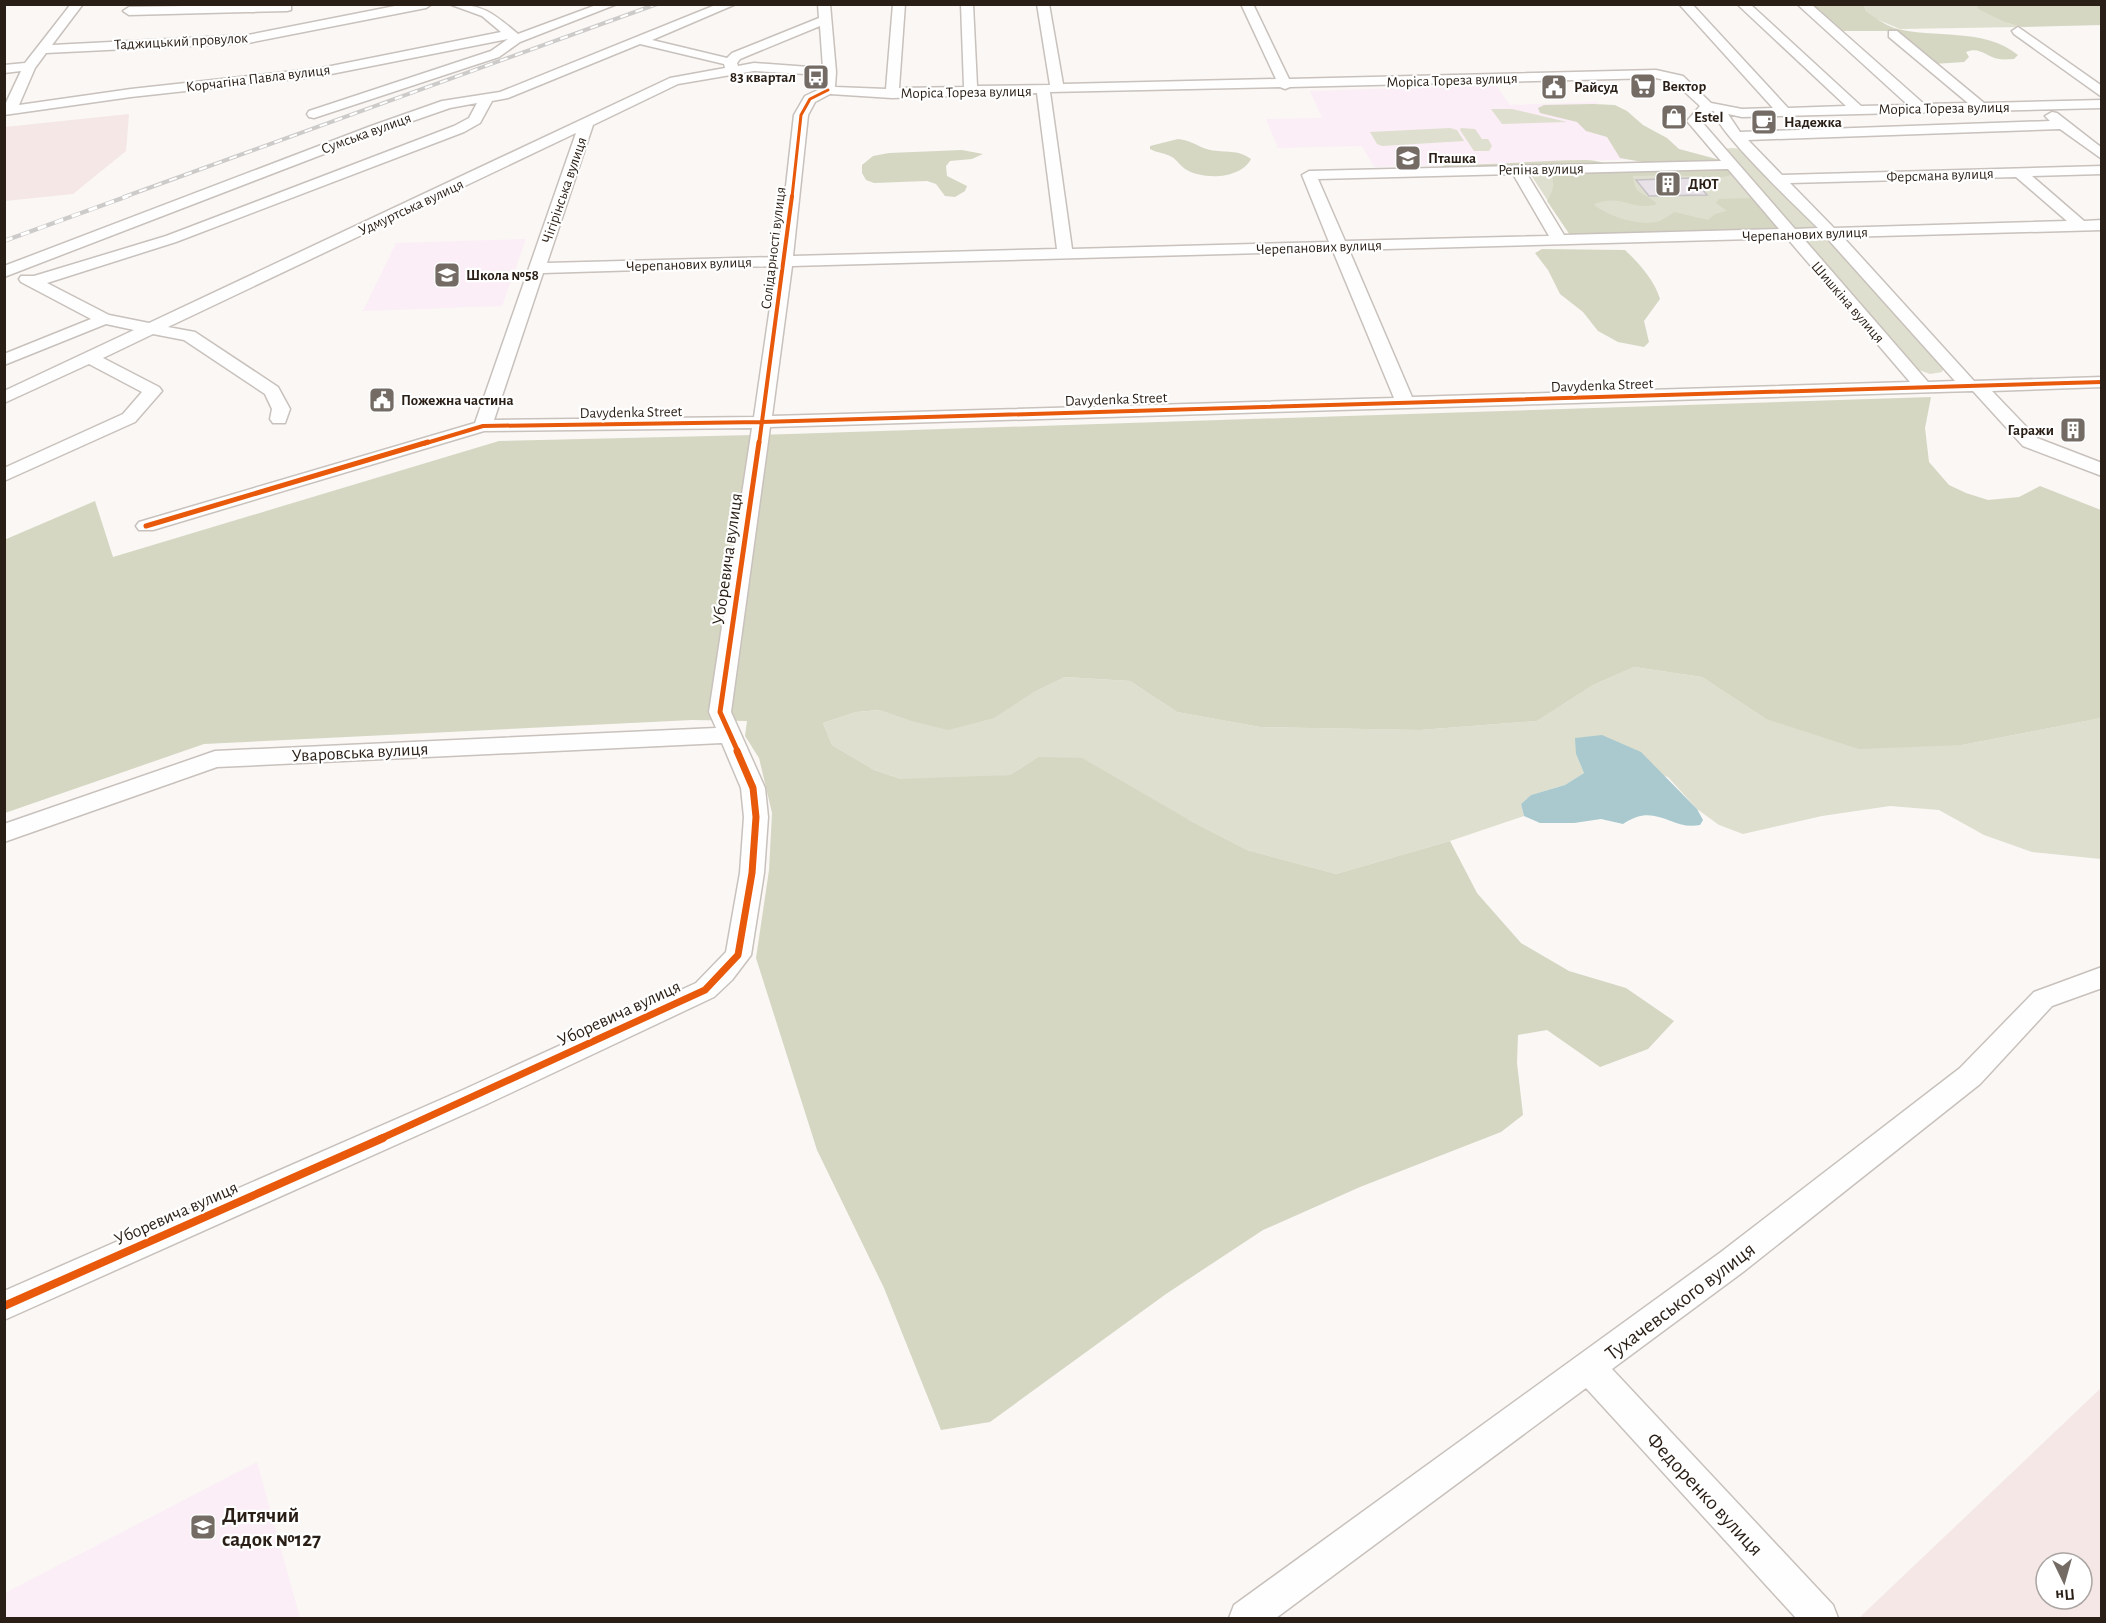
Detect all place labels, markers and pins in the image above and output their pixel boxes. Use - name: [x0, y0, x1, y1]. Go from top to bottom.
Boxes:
- bus stop icon: 83 квартал: [801, 62, 831, 92]
- place label: 83 квартал: [730, 70, 796, 85]
- supermarket icon: Вектор: [1628, 71, 1658, 101]
- public building icon: Райсуд: [1539, 72, 1569, 102]
- place label: Вектор: [1662, 79, 1706, 94]
- place label: Райсуд: [1574, 80, 1618, 95]
- shop icon: Estel: [1659, 102, 1689, 132]
- cafe icon: Надежка: [1749, 107, 1779, 137]
- place label: Estel: [1694, 110, 1723, 125]
- place label: Надежка: [1784, 115, 1842, 130]
- school or university icon: Пташка: [1393, 143, 1423, 173]
- place label: Пташка: [1428, 151, 1476, 166]
- building icon: ДЮТ: [1653, 169, 1683, 199]
- place label: ДЮТ: [1688, 177, 1719, 192]
- school or university icon: Школа №58: [432, 260, 462, 290]
- place label: Школа №58: [466, 268, 539, 283]
- public building icon: Пожежна частина: [367, 385, 397, 415]
- place label: Пожежна частина: [401, 393, 514, 408]
- building icon: Гаражи: [2058, 415, 2088, 445]
- place label: Гаражи: [2008, 423, 2054, 438]
- place label: Дитячий садок №127: [222, 1505, 321, 1550]
- school or university icon: Дитячий садок №127: [188, 1512, 218, 1542]

